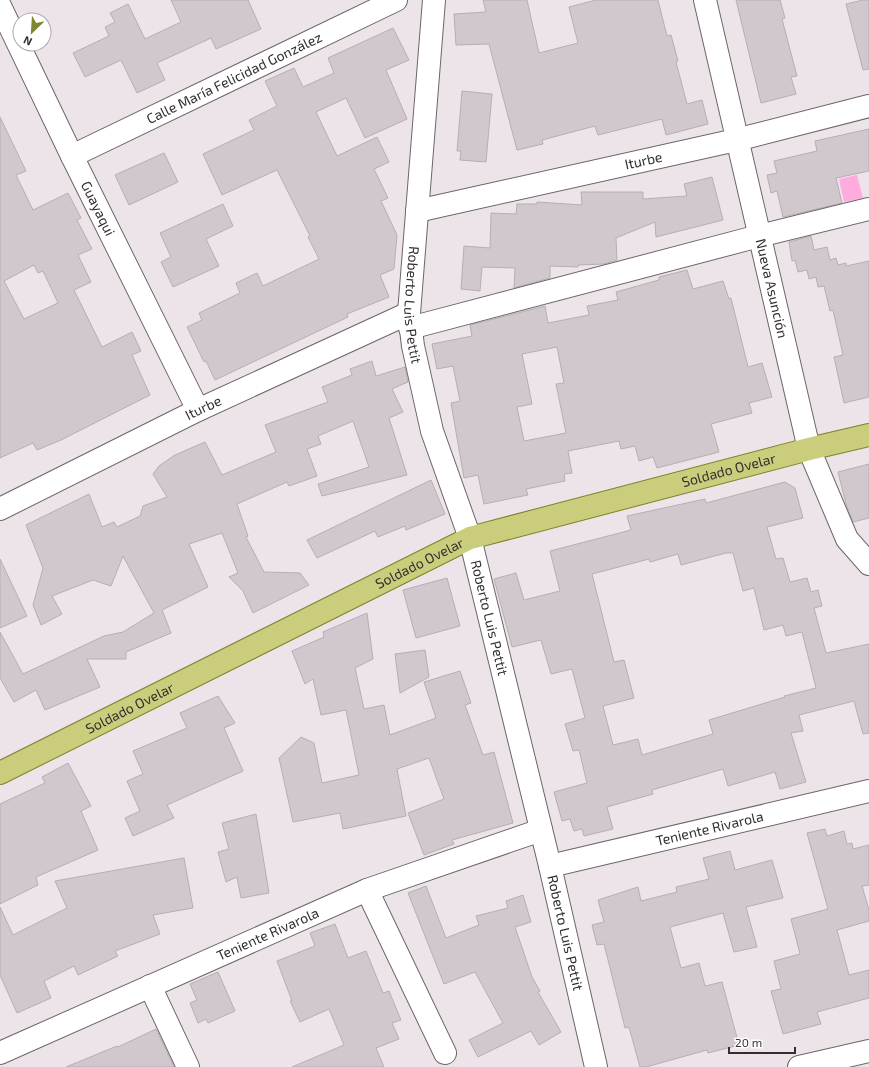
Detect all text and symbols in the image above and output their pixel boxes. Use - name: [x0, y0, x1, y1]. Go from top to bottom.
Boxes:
- north arrow: [12, 12, 52, 52]
- street label: Calle María Felicidad González: [143, 28, 325, 127]
- text: N: [21, 34, 34, 49]
- street label: Iturbe: [623, 148, 664, 173]
- street label: Guayaqui: [78, 178, 119, 238]
- street label: Nueva Asunción: [753, 237, 792, 340]
- street label: Roberto Luis Pettit: [401, 245, 426, 365]
- street label: Iturbe: [182, 392, 224, 423]
- street label: Soldado Ovelar: [680, 449, 778, 490]
- street label: Soldado Ovelar: [372, 533, 467, 592]
- street label: Roberto Luis Pettit: [468, 558, 512, 677]
- street label: Soldado Ovelar: [82, 678, 177, 737]
- street label: Teniente Rivarola: [654, 807, 765, 849]
- street label: Roberto Luis Pettit: [544, 873, 587, 992]
- street label: Teniente Rivarola: [214, 904, 321, 964]
- scale bar: [729, 1029, 795, 1055]
- text: 20 m: [735, 1035, 762, 1049]

